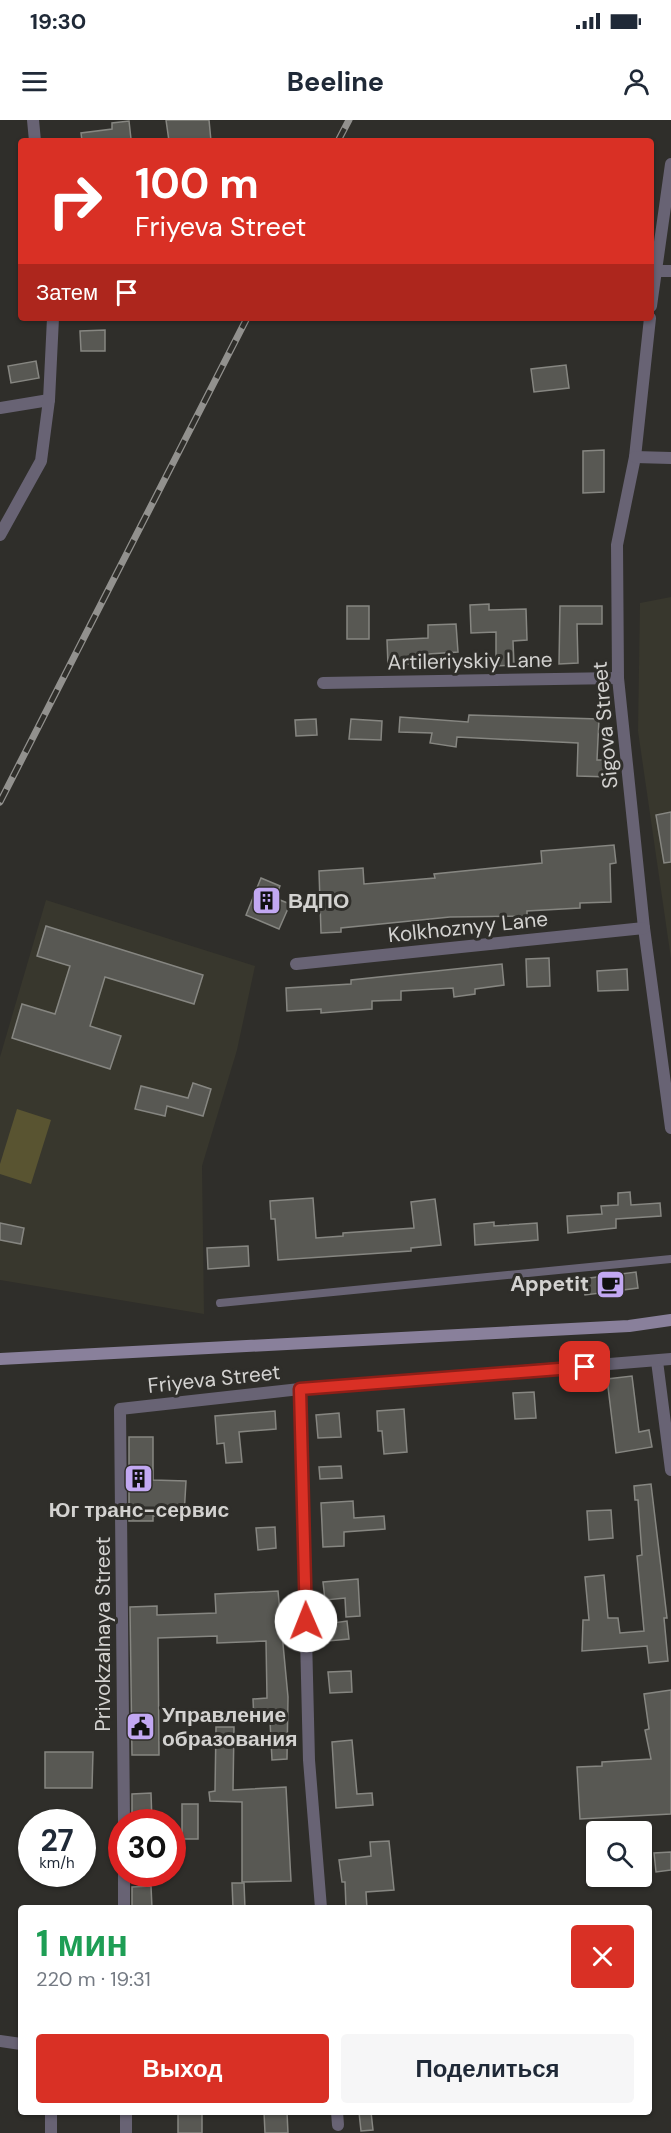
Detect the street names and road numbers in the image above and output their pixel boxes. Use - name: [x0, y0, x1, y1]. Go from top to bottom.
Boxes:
- street label: Artileriyskiy Lane: [387, 646, 553, 676]
- street label: Sigova Street: [585, 660, 625, 790]
- street label: Kolkhoznyy Lane: [387, 905, 549, 949]
- street label: Friyeva Street: [146, 1358, 282, 1400]
- street label: Privokzalnaya Street: [89, 1536, 117, 1732]

